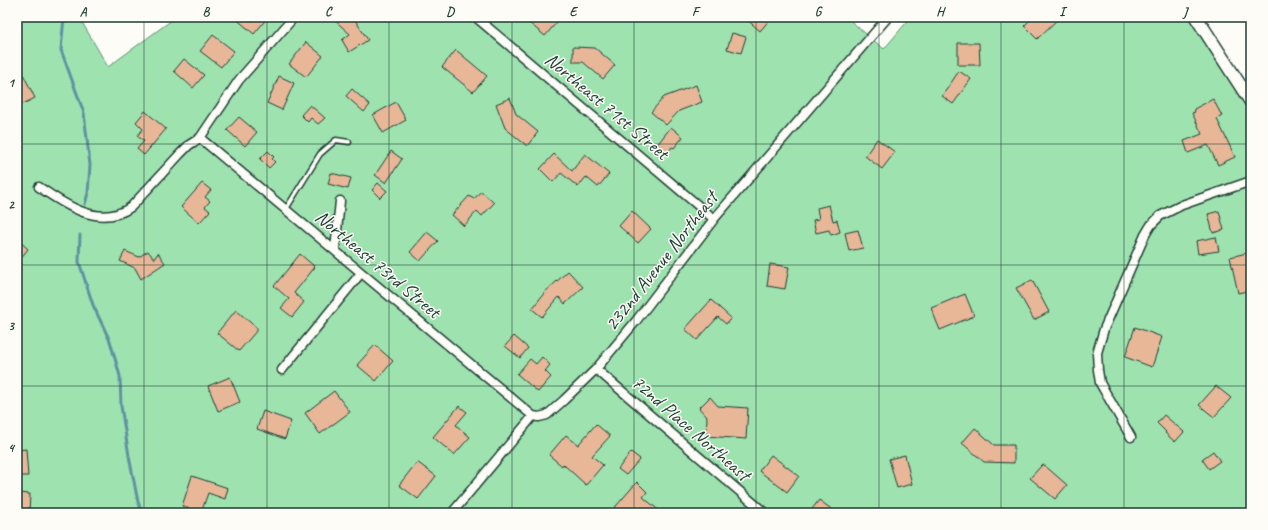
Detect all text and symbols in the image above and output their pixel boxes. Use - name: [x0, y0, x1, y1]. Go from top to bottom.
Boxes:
- text: A: [80, 4, 88, 20]
- text: B: [203, 4, 211, 20]
- text: C: [325, 4, 333, 20]
- text: D: [446, 4, 455, 20]
- text: E: [570, 4, 579, 20]
- text: F: [692, 4, 701, 20]
- text: G: [815, 4, 823, 20]
- text: H: [936, 4, 946, 20]
- text: I: [1059, 4, 1068, 20]
- text: J: [1182, 4, 1189, 20]
- street label: Northeast 71st Street: [540, 47, 676, 167]
- text: 1: [8, 75, 16, 91]
- street label: 232nd Avenue Northeast: [599, 184, 725, 336]
- text: 2: [8, 197, 15, 213]
- street label: Northeast 73rd Street: [310, 204, 448, 325]
- text: 3: [8, 318, 15, 334]
- street label: 72nd Place Northeast: [627, 370, 758, 489]
- text: 4: [8, 440, 16, 456]

